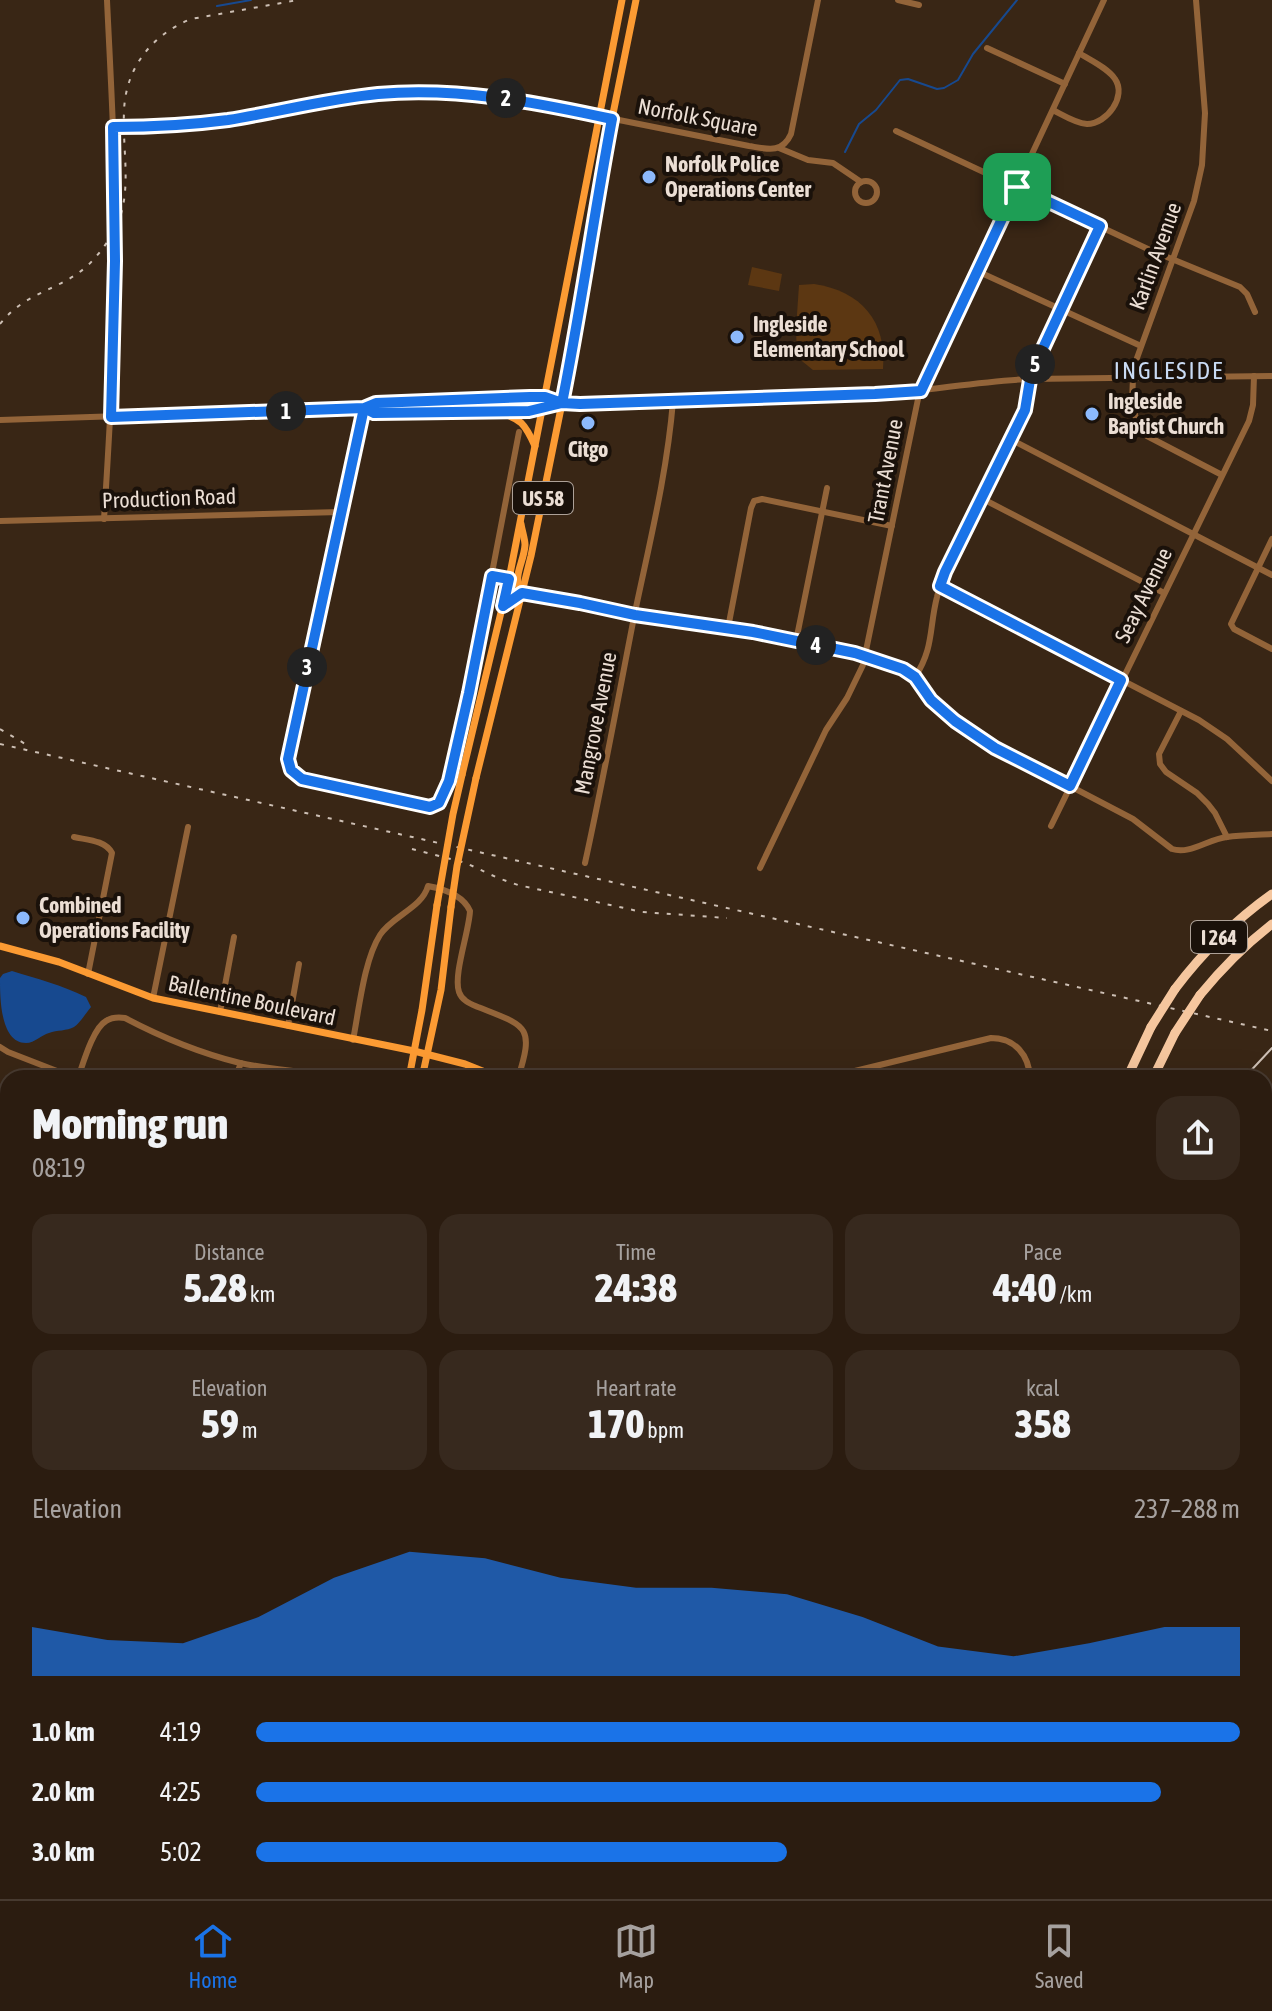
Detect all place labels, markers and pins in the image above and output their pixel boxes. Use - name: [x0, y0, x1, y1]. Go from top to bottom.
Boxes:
- pin: 2: [486, 78, 526, 118]
- place label: Norfolk Police Operations Center: [665, 151, 811, 202]
- pin: [983, 153, 1051, 221]
- marker: Norfolk Police Operations Center: [640, 168, 658, 186]
- place label: Ingleside Elementary School: [753, 311, 905, 362]
- marker: Ingleside Elementary School: [728, 328, 746, 346]
- pin: 5: [1015, 344, 1055, 384]
- place label: Ingleside Baptist Church: [1108, 388, 1224, 439]
- pin: 1: [266, 391, 306, 431]
- marker: Ingleside Baptist Church: [1083, 405, 1101, 423]
- marker: Citgo: [579, 414, 597, 432]
- place label: Citgo: [568, 436, 608, 462]
- pin: 4: [796, 625, 836, 665]
- pin: 3: [287, 647, 327, 687]
- place label: Combined Operations Facility: [39, 892, 190, 943]
- marker: Combined Operations Facility: [14, 909, 32, 927]

